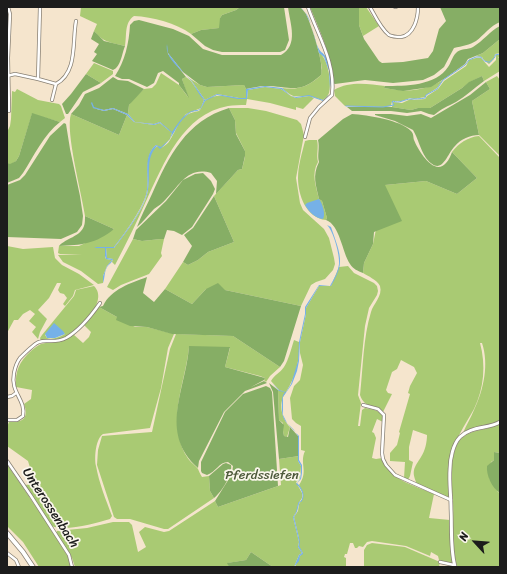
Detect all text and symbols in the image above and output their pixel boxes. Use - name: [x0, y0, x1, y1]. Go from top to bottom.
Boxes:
- street label: Unterossenbach: [18, 465, 82, 551]
- park label: Pferdssiefen: [225, 468, 299, 484]
- north arrow: [455, 522, 495, 562]
- text: N: [454, 529, 474, 544]

